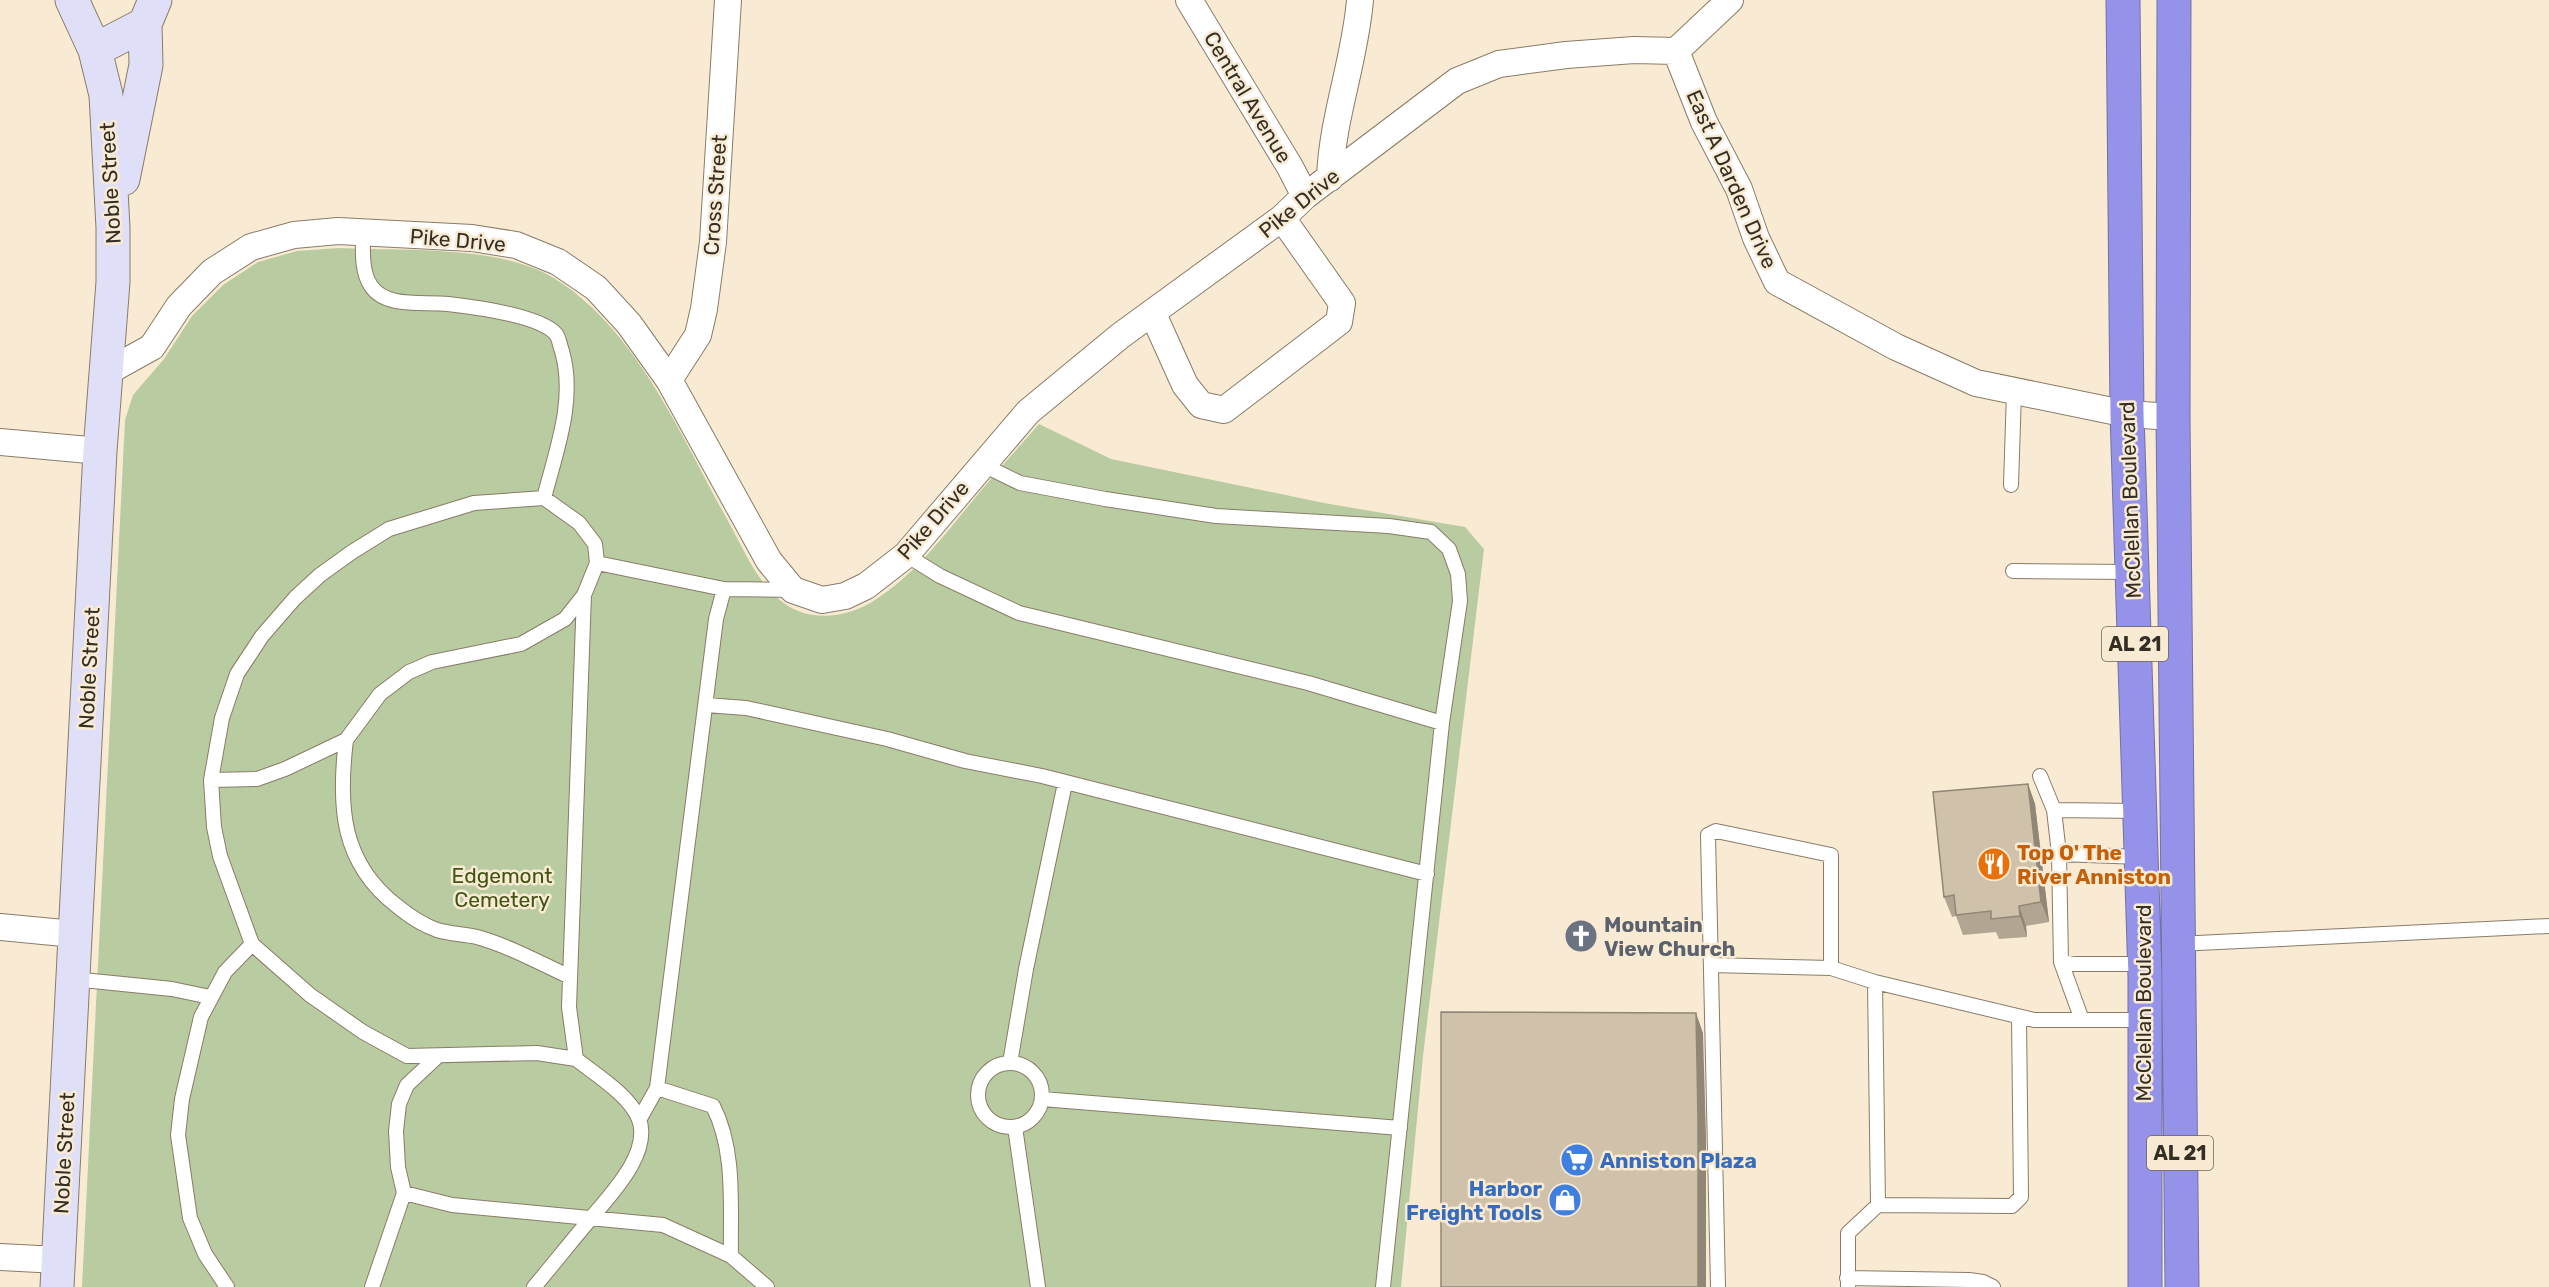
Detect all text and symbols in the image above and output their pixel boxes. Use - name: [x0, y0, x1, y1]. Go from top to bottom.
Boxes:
- street label: Central Avenue: [1199, 27, 1297, 167]
- street label: East A Darden Drive: [1681, 86, 1783, 272]
- street label: Noble Street: [94, 121, 126, 245]
- street label: Cross Street: [698, 134, 732, 256]
- street label: Pike Drive: [1254, 163, 1344, 243]
- street label: Pike Drive: [409, 223, 507, 257]
- street label: McClellan Boulevard: [2114, 401, 2146, 599]
- street label: Pike Drive: [892, 475, 974, 565]
- street label: Noble Street: [73, 606, 105, 730]
- road number: AL 21: [2102, 627, 2168, 661]
- place label: Top O' The River Anniston: [2017, 840, 2171, 889]
- restaurant icon: Top O' The River Anniston: [1976, 846, 2012, 882]
- park label: Edgemont Cemetery: [452, 863, 552, 912]
- street label: McClellan Boulevard: [2131, 904, 2156, 1102]
- place label: Mountain View Church: [1604, 912, 1735, 961]
- church icon: Mountain View Church: [1563, 918, 1599, 954]
- street label: Noble Street: [48, 1091, 80, 1215]
- road number: AL 21: [2147, 1136, 2213, 1170]
- supermarket icon: Anniston Plaza: [1559, 1142, 1595, 1178]
- place label: Anniston Plaza: [1600, 1148, 1757, 1173]
- place label: Harbor Freight Tools: [1406, 1176, 1542, 1225]
- shop icon: Harbor Freight Tools: [1547, 1182, 1583, 1218]

